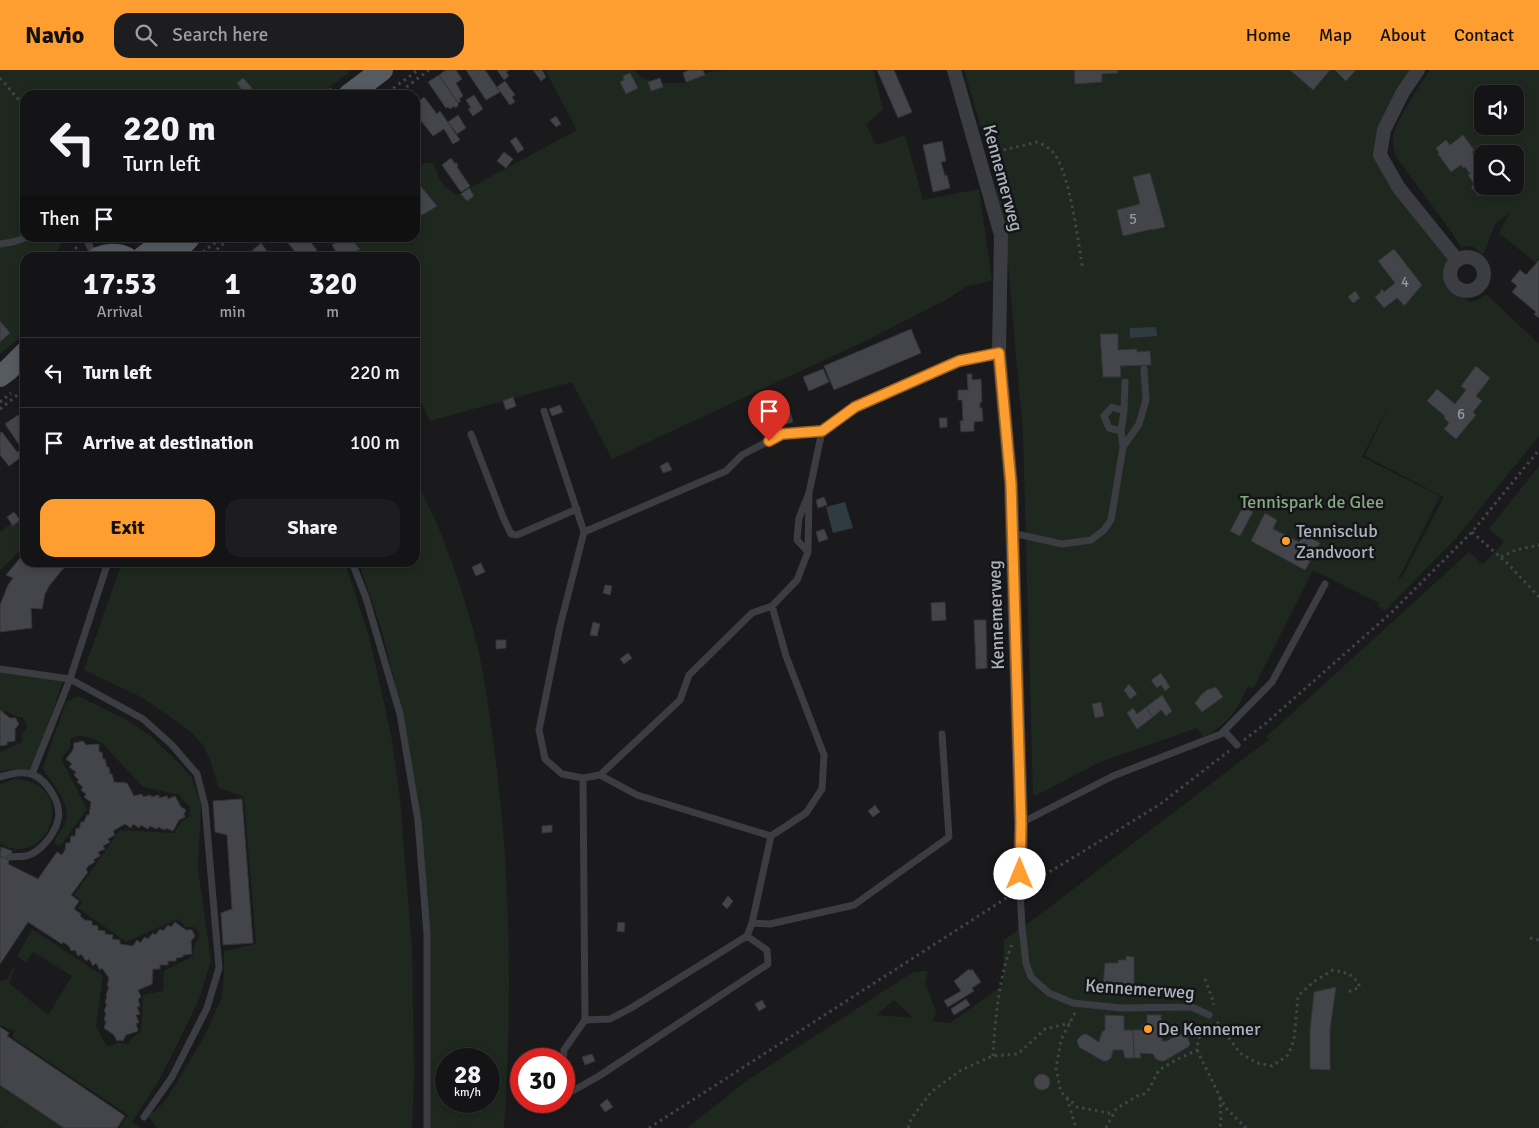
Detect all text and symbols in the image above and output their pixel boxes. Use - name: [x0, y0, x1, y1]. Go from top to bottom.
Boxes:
- search box: [114, 13, 464, 58]
- text: Navio: [25, 20, 84, 50]
- icon: search: [132, 21, 160, 49]
- text: Search here: [172, 23, 268, 47]
- text: Home: [1246, 24, 1291, 46]
- text: Map: [1319, 24, 1352, 46]
- text: About: [1380, 24, 1426, 46]
- text: Contact: [1454, 24, 1514, 46]
- map controls: [1474, 85, 1524, 195]
- button: sound: [1474, 85, 1524, 135]
- text: 220 m: [123, 107, 216, 150]
- icon: left: [40, 110, 105, 175]
- street label: Kennemerweg: [978, 122, 1028, 234]
- button: search: [1474, 145, 1524, 195]
- text: Turn left: [123, 150, 201, 177]
- icon: arrive: [90, 205, 118, 233]
- text: Then: [40, 207, 80, 231]
- house number: 5: [1129, 210, 1137, 228]
- text: 17:53: [83, 266, 157, 303]
- text: 1: [224, 266, 241, 303]
- text: 320: [308, 266, 357, 303]
- house number: 4: [1401, 273, 1409, 291]
- text: Arrival: [97, 302, 143, 322]
- text: min: [220, 302, 245, 322]
- text: m: [326, 302, 339, 322]
- icon: left: [40, 359, 68, 387]
- text: Turn left: [83, 361, 152, 385]
- text: 220 m: [350, 361, 400, 385]
- pin: [748, 390, 790, 441]
- icon: arrive: [755, 397, 783, 425]
- house number: 6: [1457, 405, 1465, 423]
- icon: arrive: [40, 429, 68, 457]
- text: Arrive at destination: [83, 431, 254, 455]
- text: 100 m: [350, 431, 400, 455]
- park label: Tennispark de Glee: [1240, 491, 1384, 513]
- button: Exit: [40, 499, 215, 557]
- button: Share: [225, 499, 400, 557]
- place label: Tennisclub Zandvoort: [1296, 520, 1378, 563]
- marker: Tennisclub Zandvoort: [1280, 535, 1292, 547]
- street label: Kennemerweg: [983, 560, 1009, 670]
- position arrow: [993, 847, 1045, 899]
- street label: Kennemerweg: [1084, 974, 1196, 1004]
- place label: De Kennemer: [1158, 1018, 1261, 1040]
- marker: De Kennemer: [1142, 1023, 1154, 1035]
- speed limit sign: 30: [510, 1048, 575, 1113]
- text: 28: [454, 1059, 481, 1090]
- text: km/h: [454, 1085, 481, 1100]

